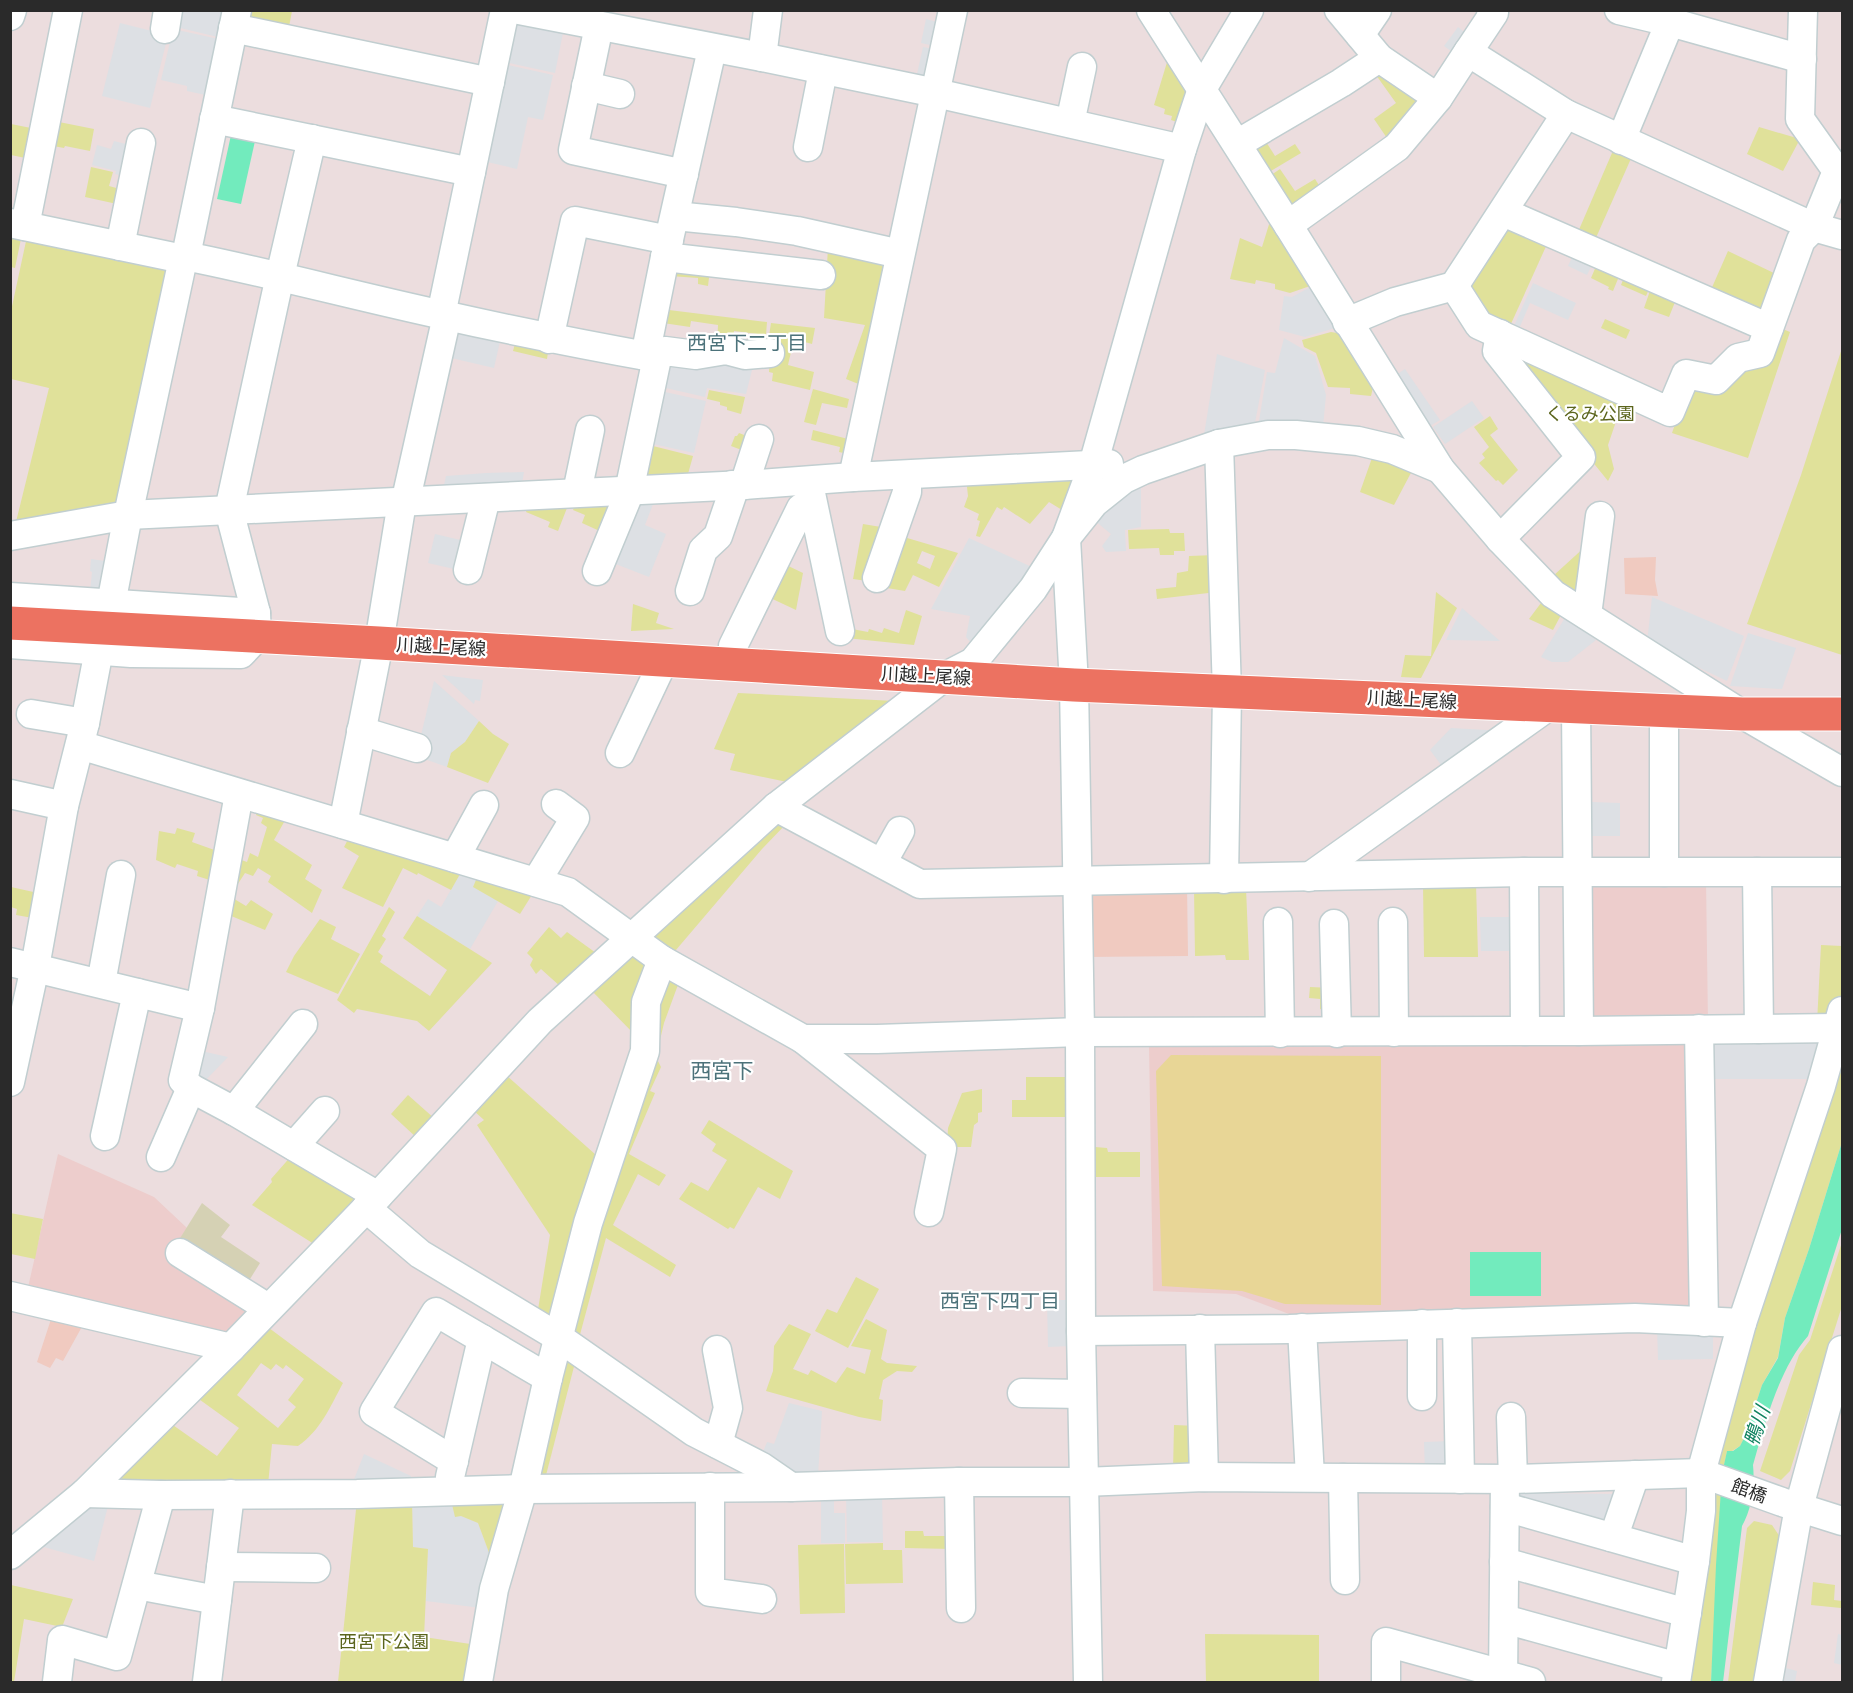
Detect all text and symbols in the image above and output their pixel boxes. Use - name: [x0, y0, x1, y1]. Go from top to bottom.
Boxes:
- district label: 西宮下二丁目: [687, 330, 807, 356]
- park label: くるみ公園: [1545, 402, 1635, 425]
- street label: 川越上尾線: [395, 633, 487, 660]
- street label: 川越上尾線: [880, 662, 972, 689]
- street label: 川越上尾線: [1366, 686, 1458, 713]
- district label: 西宮下: [691, 1057, 754, 1084]
- district label: 西宮下四丁目: [940, 1288, 1060, 1314]
- water label: 鴨川: [1738, 1401, 1776, 1449]
- street label: 館橋: [1728, 1474, 1770, 1507]
- park label: 西宮下公園: [339, 1630, 429, 1653]

